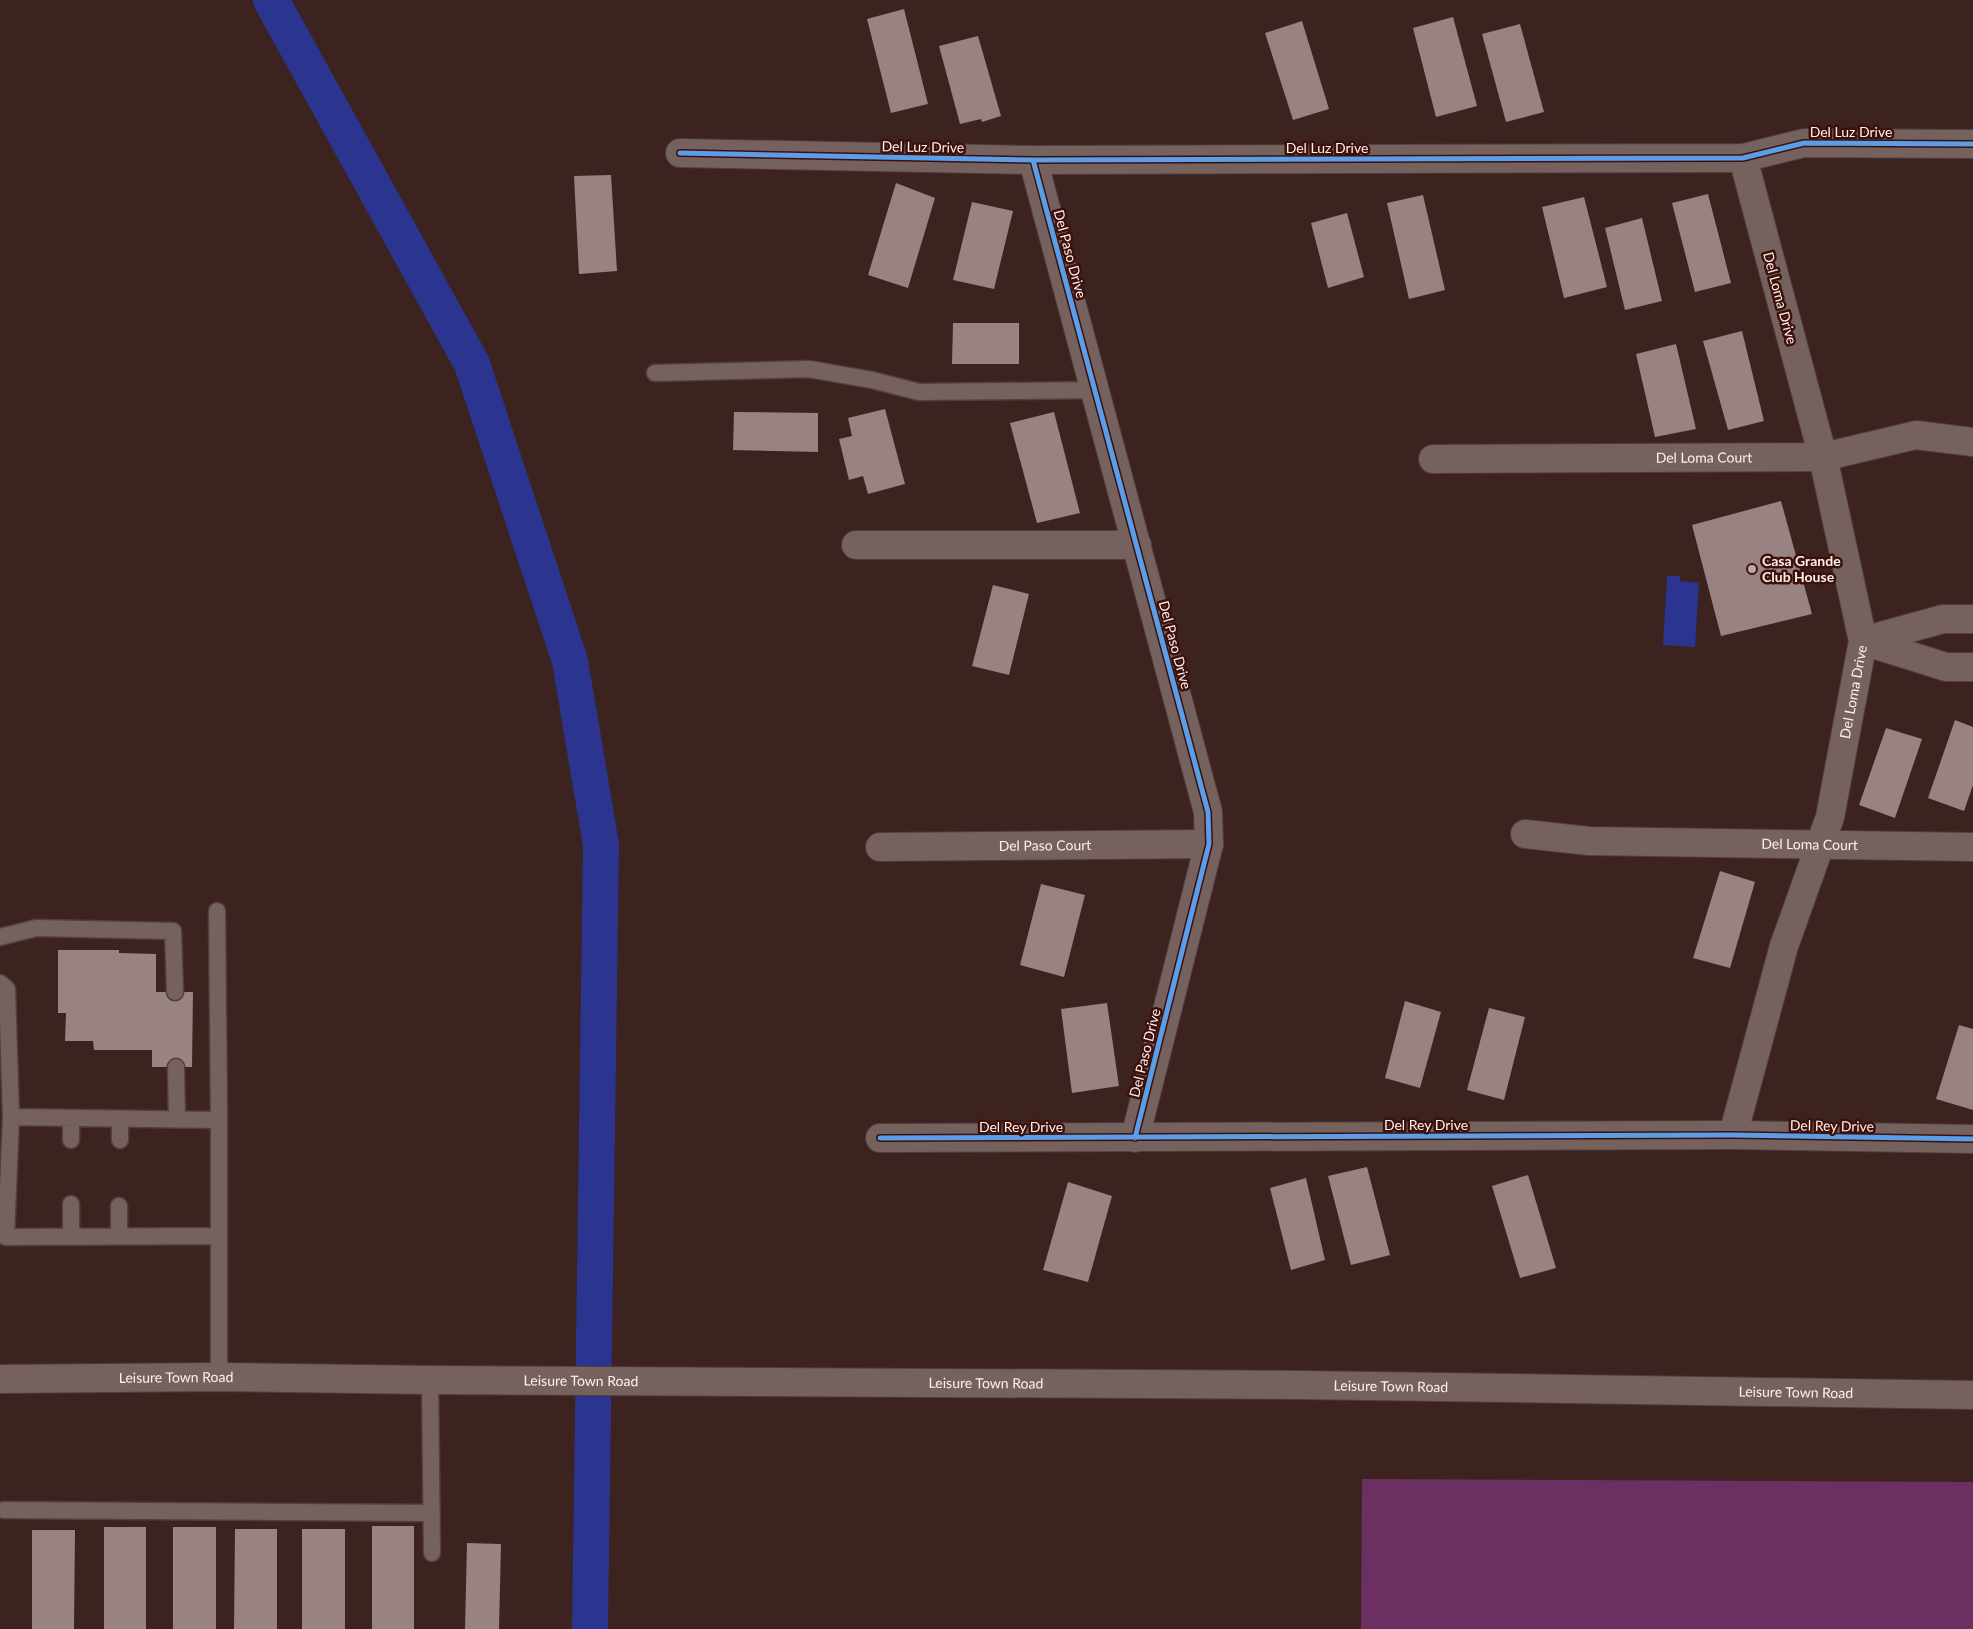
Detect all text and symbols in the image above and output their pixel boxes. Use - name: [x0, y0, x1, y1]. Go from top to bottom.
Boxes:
- street label: Del Luz Drive: [1810, 123, 1892, 140]
- street label: Del Luz Drive: [882, 137, 965, 156]
- street label: Del Luz Drive: [1286, 139, 1368, 156]
- street label: Del Paso Drive: [1051, 208, 1090, 300]
- street label: Del Loma Drive: [1760, 250, 1801, 346]
- street label: Del Loma Court: [1656, 448, 1752, 466]
- place label: Casa Grande Club House: [1762, 552, 1841, 585]
- marker: Casa Grande Club House: [1746, 563, 1758, 575]
- street label: Del Paso Drive: [1156, 599, 1195, 691]
- street label: Del Loma Drive: [1836, 644, 1870, 740]
- street label: Del Loma Court: [1761, 835, 1858, 853]
- street label: Del Paso Court: [999, 836, 1091, 854]
- street label: Del Paso Drive: [1125, 1007, 1164, 1099]
- street label: Del Rey Drive: [1384, 1116, 1468, 1133]
- street label: Del Rey Drive: [1790, 1116, 1874, 1135]
- street label: Del Rey Drive: [979, 1118, 1063, 1135]
- street label: Leisure Town Road: [119, 1368, 233, 1386]
- street label: Leisure Town Road: [524, 1372, 638, 1389]
- street label: Leisure Town Road: [929, 1374, 1043, 1392]
- street label: Leisure Town Road: [1334, 1377, 1448, 1395]
- street label: Leisure Town Road: [1738, 1383, 1853, 1401]

